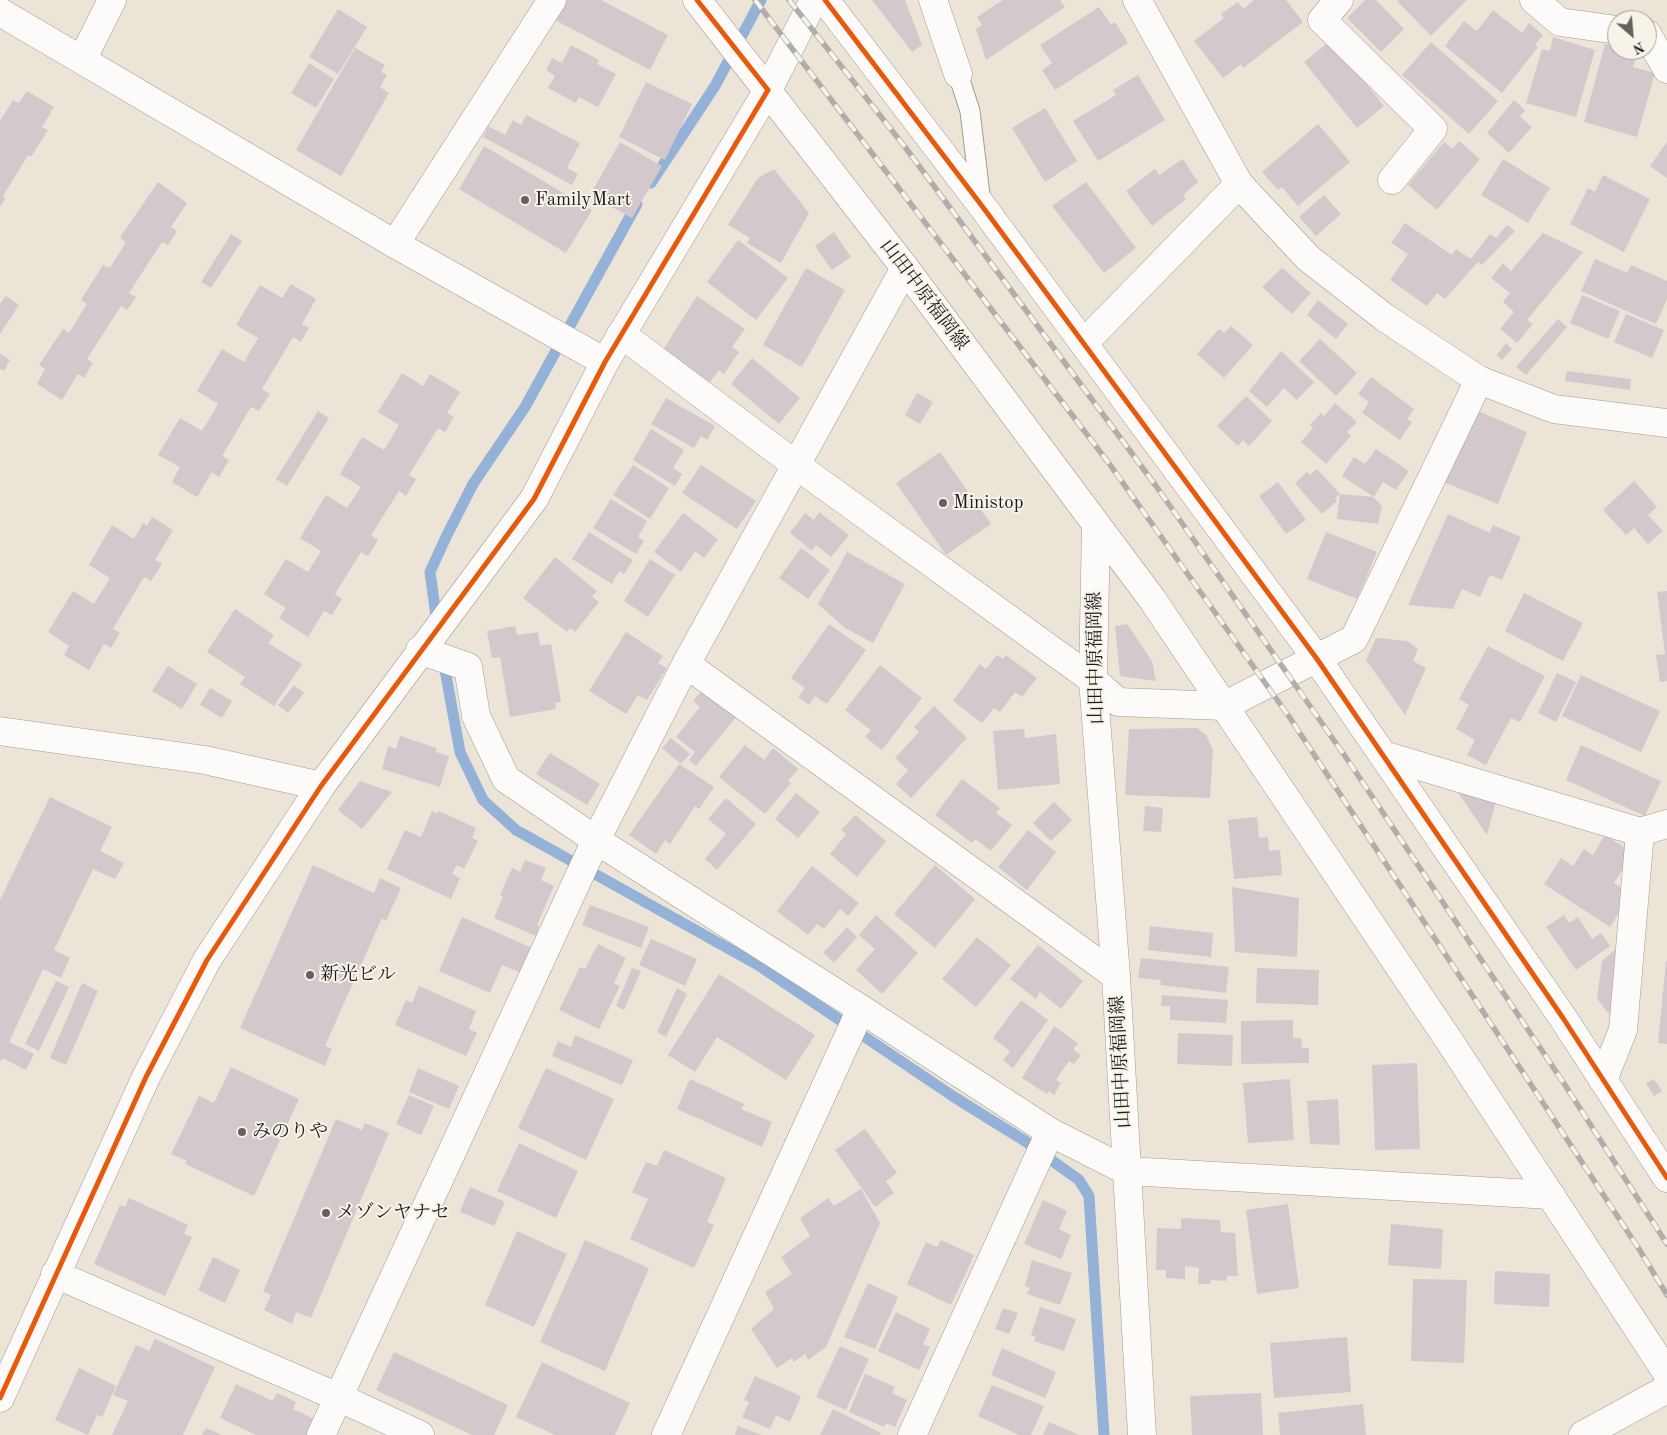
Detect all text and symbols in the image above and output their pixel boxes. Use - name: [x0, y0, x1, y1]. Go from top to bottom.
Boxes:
- north arrow: [1607, 10, 1657, 60]
- text: N: [1630, 39, 1646, 56]
- place label: FamilyMart: [535, 189, 631, 211]
- marker: FamilyMart: [519, 194, 531, 206]
- street label: 山田中原福岡線: [875, 235, 973, 355]
- place label: Ministop: [953, 492, 1024, 514]
- marker: Ministop: [937, 497, 949, 509]
- street label: 山田中原福岡線: [1083, 591, 1109, 725]
- place label: 新光ビル: [320, 964, 396, 986]
- marker: 新光ビル: [304, 969, 316, 981]
- street label: 山田中原福岡線: [1106, 995, 1136, 1129]
- place label: みのりや: [252, 1121, 328, 1143]
- marker: みのりや: [236, 1126, 248, 1138]
- place label: メゾンヤナセ: [336, 1202, 450, 1224]
- marker: メゾンヤナセ: [320, 1207, 332, 1219]

